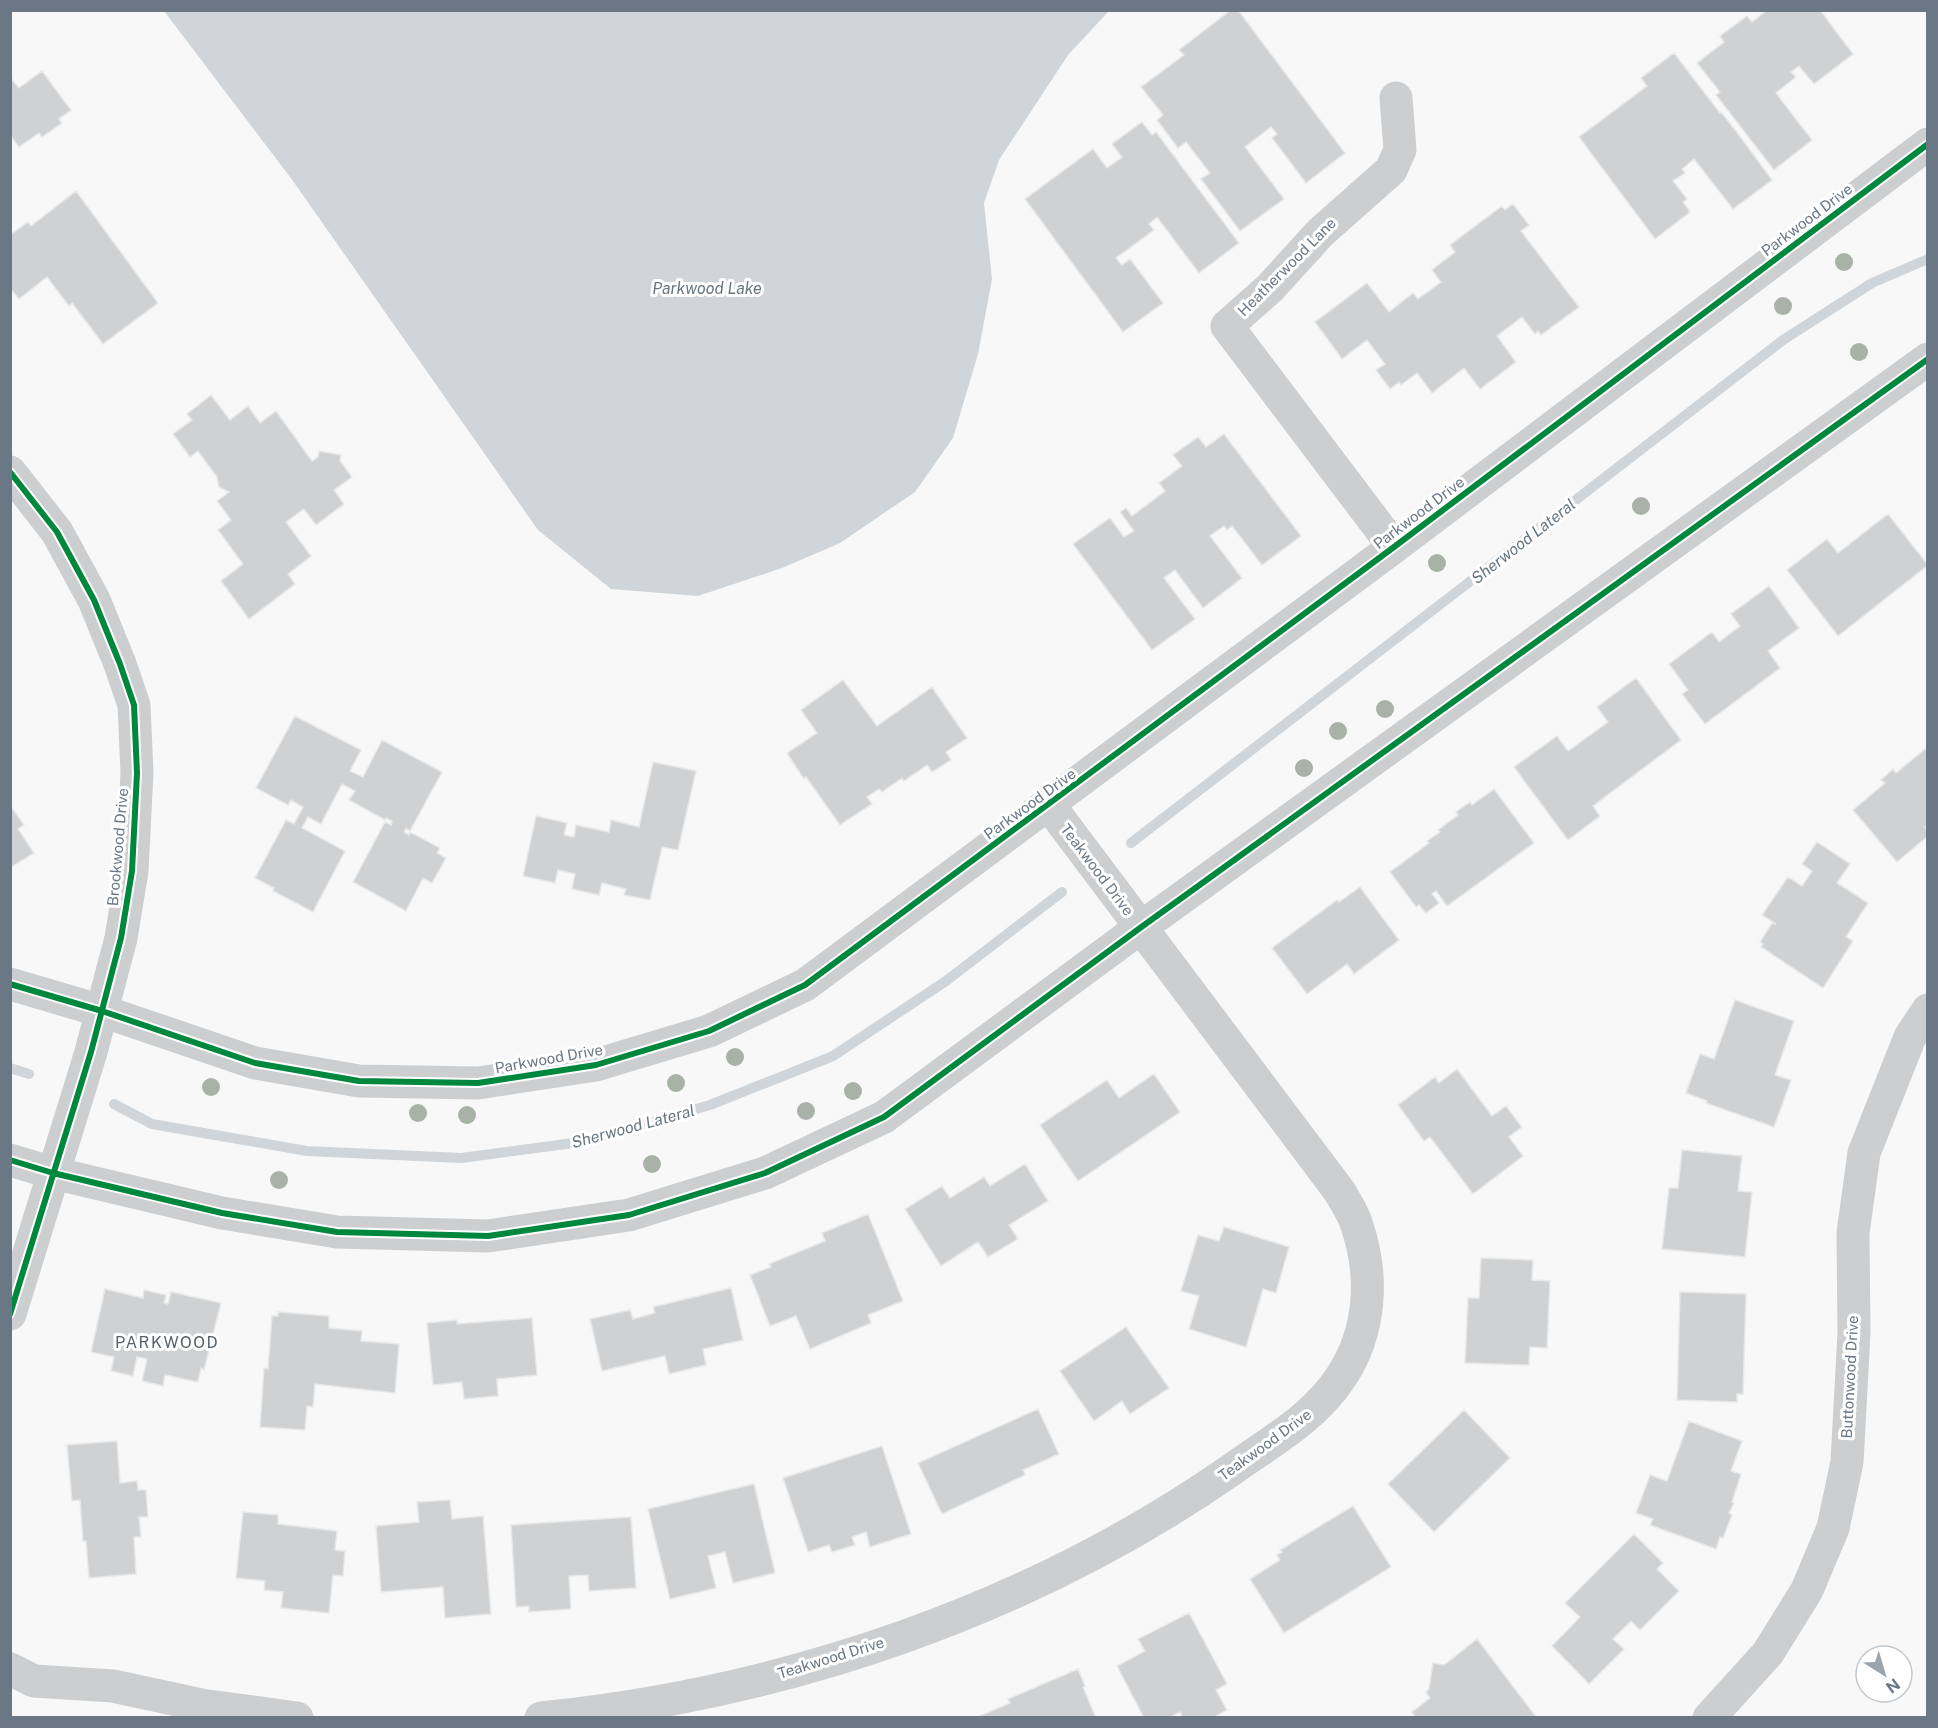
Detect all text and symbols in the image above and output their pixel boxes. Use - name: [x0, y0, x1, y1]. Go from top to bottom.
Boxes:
- street label: Parkwood Drive: [1758, 180, 1855, 259]
- street label: Heatherwood Lane: [1234, 214, 1339, 319]
- water label: Parkwood Lake: [652, 279, 762, 298]
- street label: Parkwood Drive: [1370, 473, 1467, 552]
- water label: Sherwood Lateral: [1467, 495, 1579, 588]
- street label: Parkwood Drive: [981, 765, 1079, 843]
- street label: Brookwood Drive: [104, 787, 131, 907]
- street label: Teakwood Drive: [1057, 821, 1137, 919]
- street label: Parkwood Drive: [494, 1041, 604, 1076]
- water label: Sherwood Lateral: [569, 1101, 697, 1152]
- street label: Buttonwood Drive: [1838, 1315, 1861, 1439]
- district label: PARKWOOD: [115, 1333, 219, 1352]
- street label: Teakwood Drive: [1215, 1405, 1314, 1484]
- street label: Teakwood Drive: [776, 1633, 886, 1682]
- north arrow: [1854, 1644, 1914, 1704]
- text: N: [1882, 1674, 1903, 1697]

